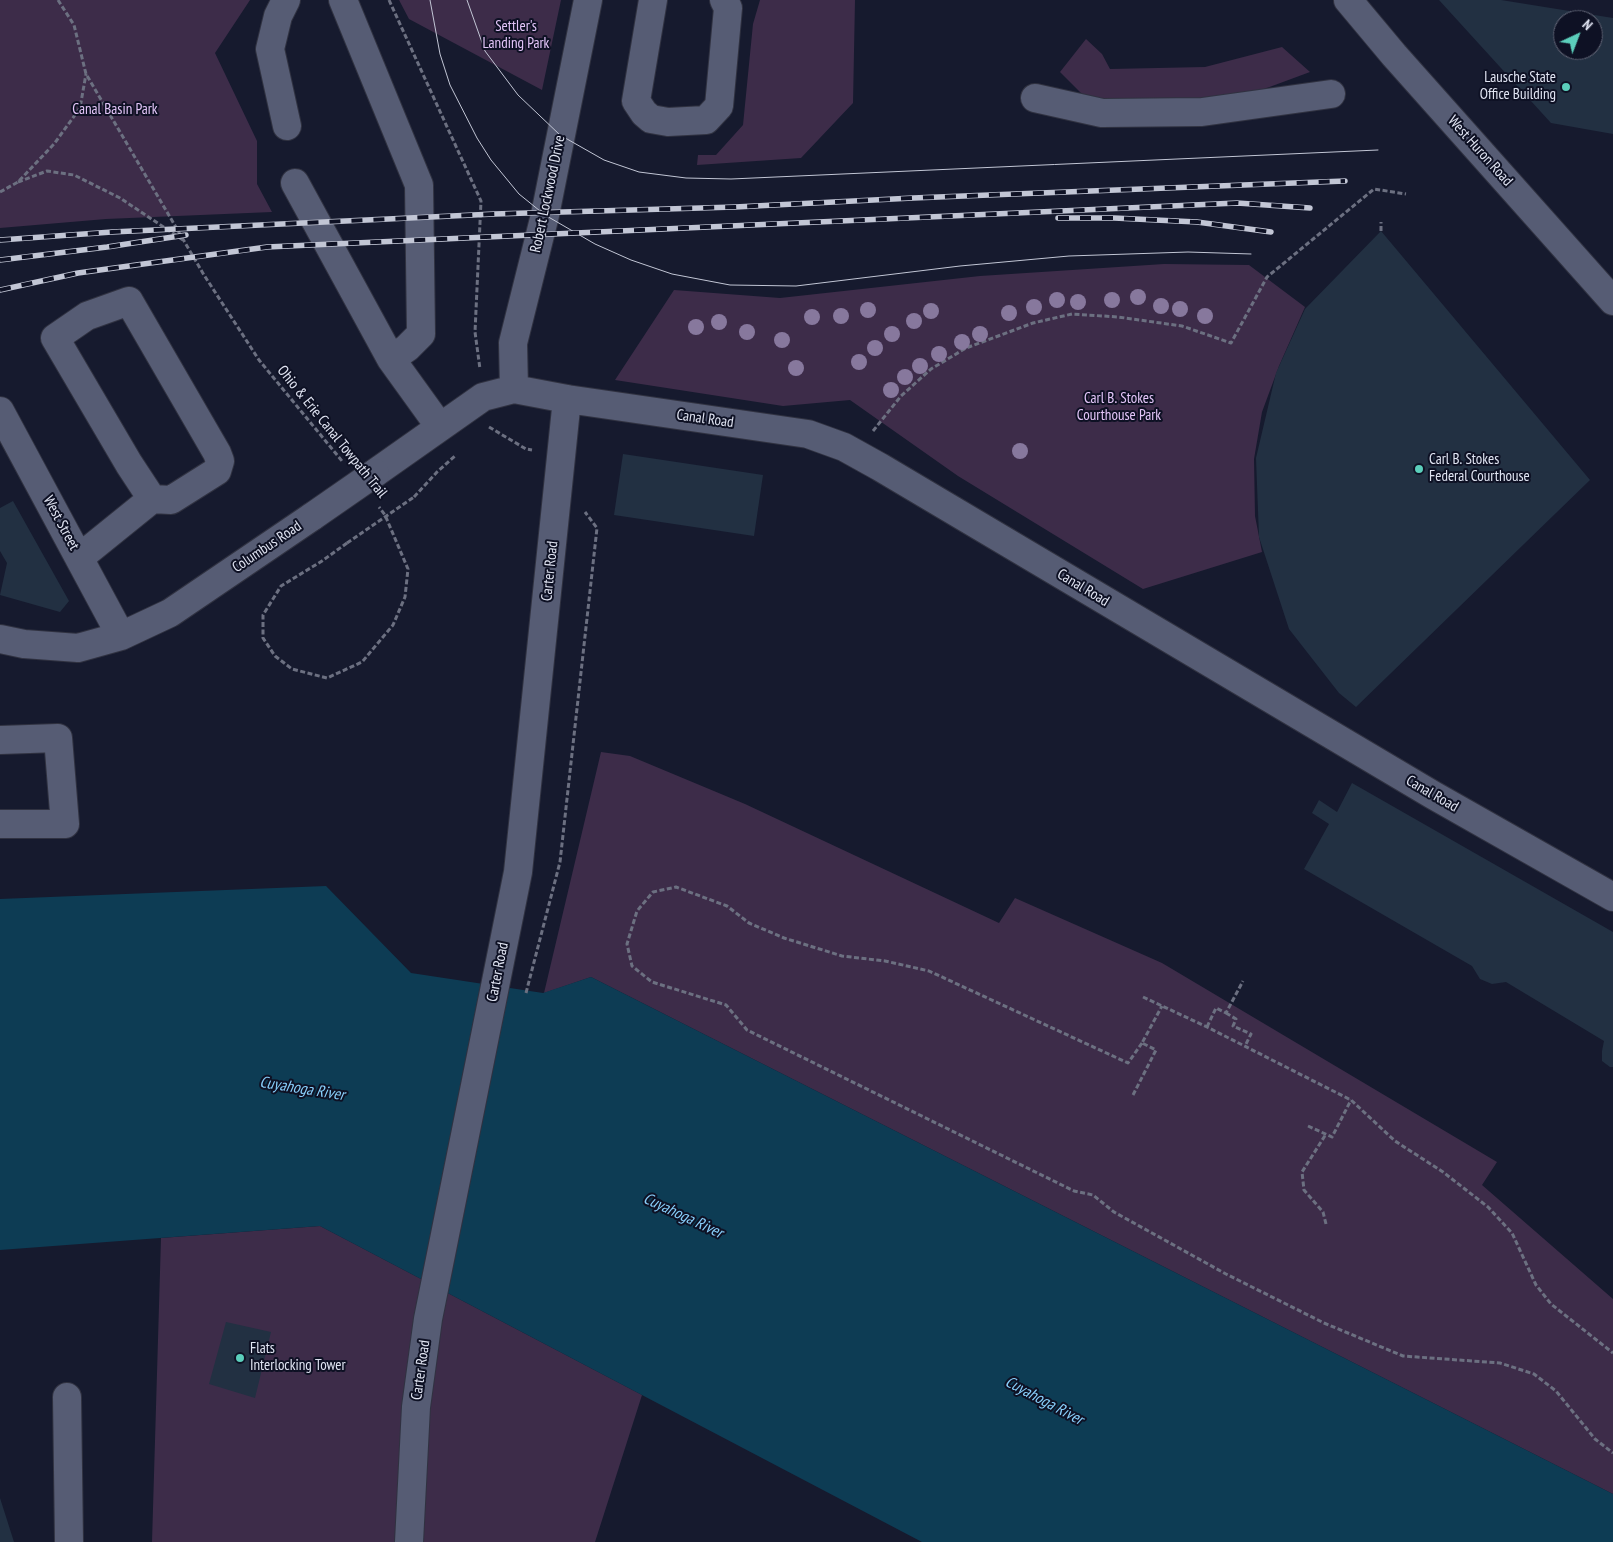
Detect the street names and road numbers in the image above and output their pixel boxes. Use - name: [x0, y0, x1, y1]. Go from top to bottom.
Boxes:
- street label: West Huron Road: [1444, 112, 1516, 190]
- street label: Robert Lockwood Drive: [527, 134, 569, 254]
- street label: Ohio & Erie Canal Towpath Trail: [273, 362, 391, 502]
- street label: Canal Road: [675, 406, 735, 432]
- street label: West Street: [39, 493, 83, 553]
- street label: Columbus Road: [229, 517, 305, 577]
- street label: Carter Road: [538, 540, 562, 602]
- street label: Canal Road: [1054, 565, 1112, 611]
- street label: Canal Road: [1403, 772, 1461, 816]
- street label: Carter Road: [483, 941, 513, 1003]
- street label: Carter Road: [408, 1339, 434, 1401]

